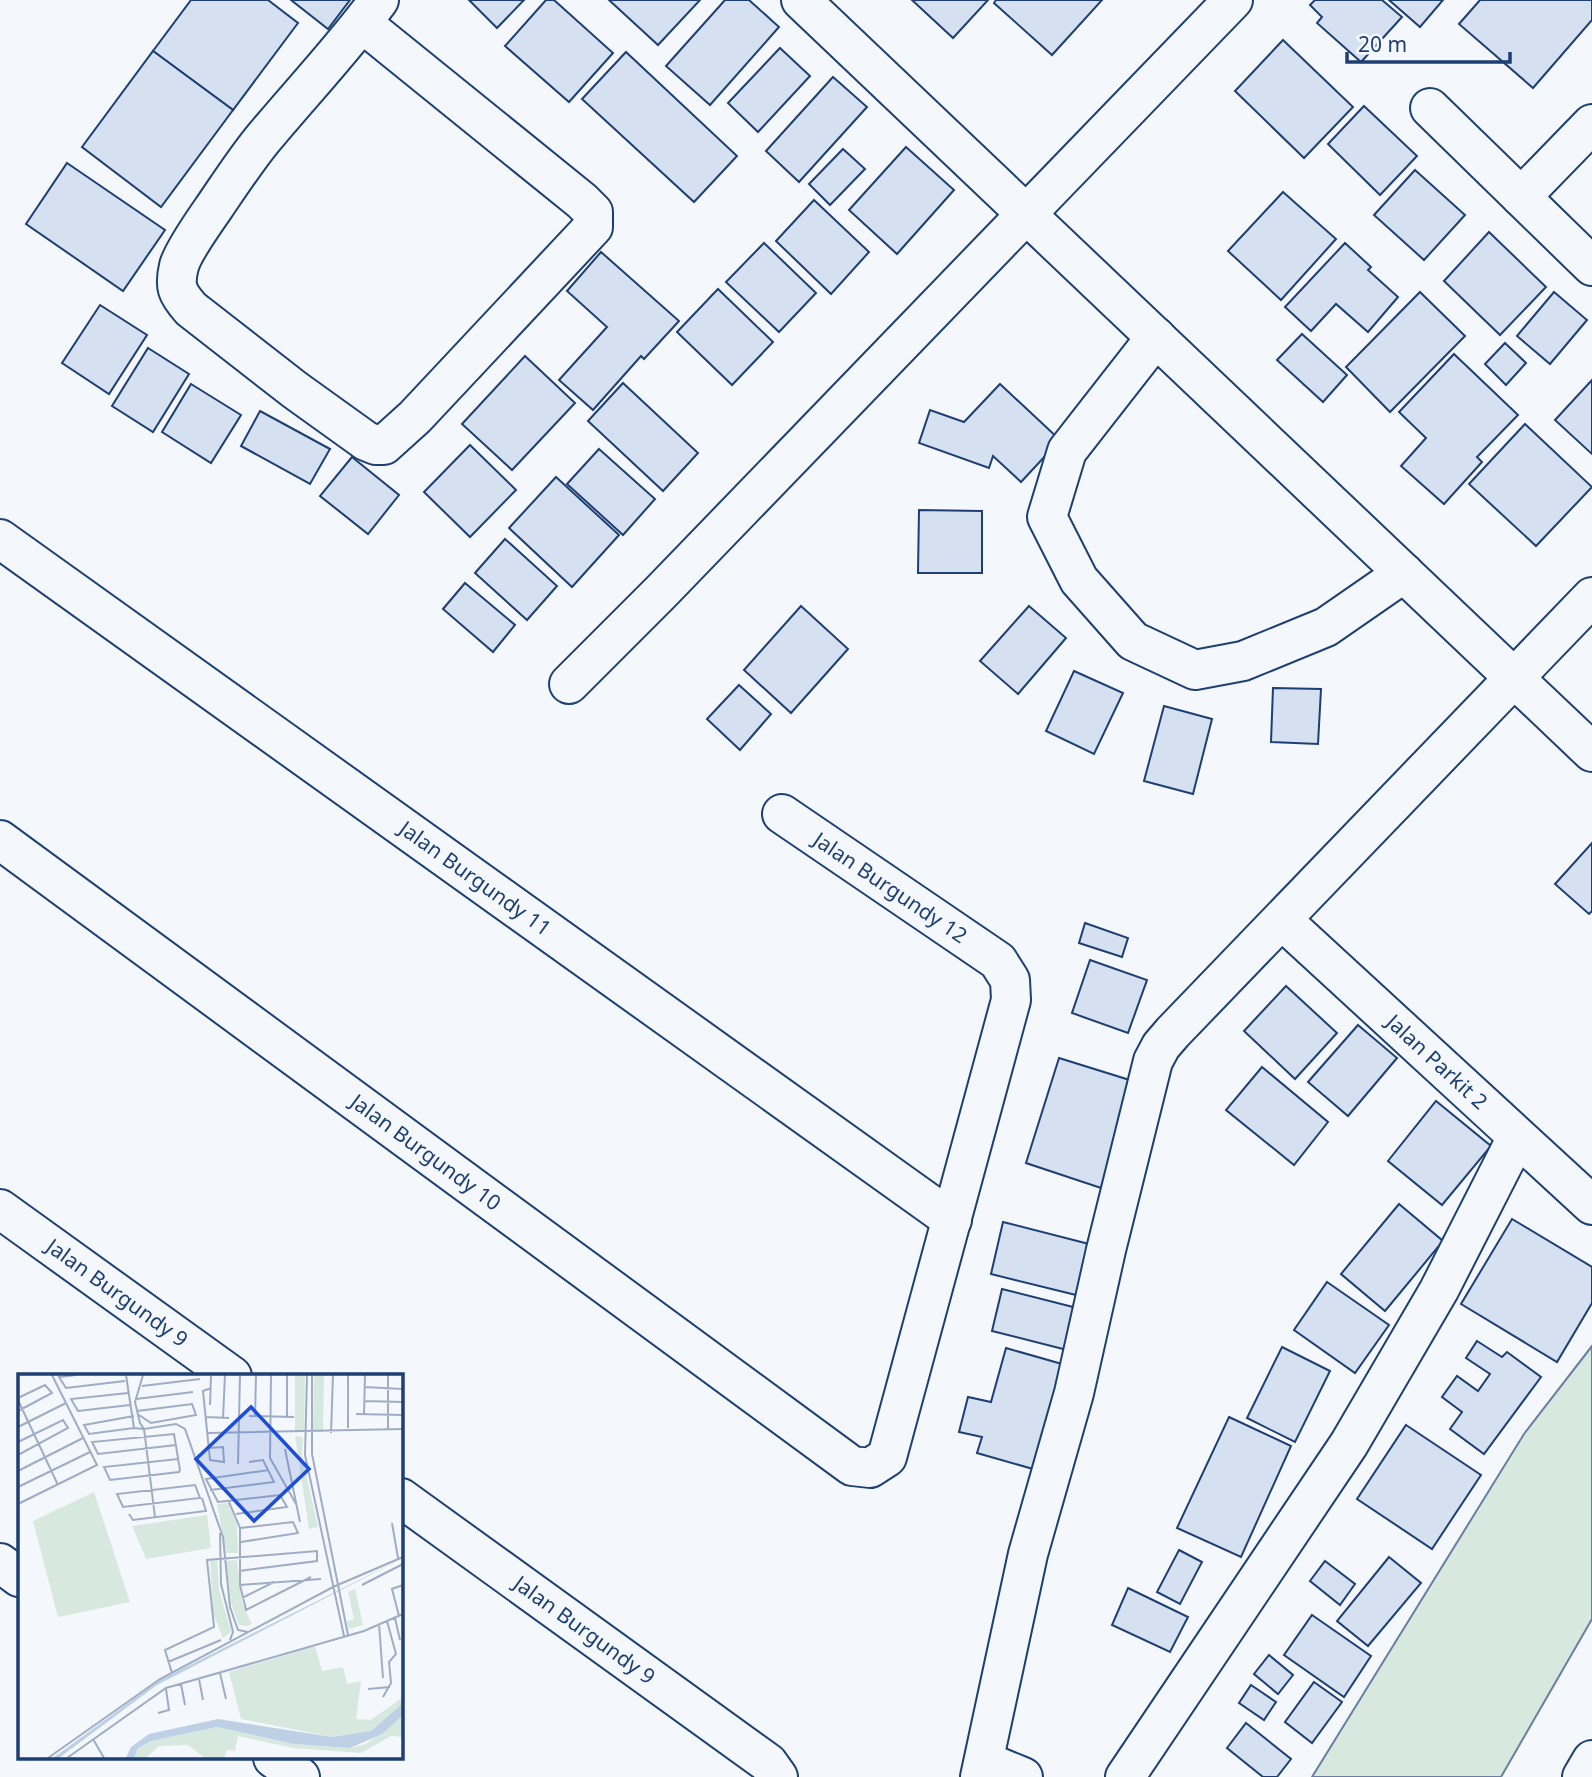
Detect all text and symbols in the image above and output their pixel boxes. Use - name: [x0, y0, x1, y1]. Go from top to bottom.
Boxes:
- scale bar: [1347, 21, 1510, 65]
- text: 20 m: [1358, 30, 1407, 58]
- street label: Jalan Burgundy 11: [392, 813, 557, 942]
- street label: Jalan Burgundy 12: [806, 824, 973, 949]
- street label: Jalan Parkit 2: [1379, 1006, 1494, 1115]
- street label: Jalan Burgundy 10: [344, 1086, 507, 1216]
- street label: Jalan Burgundy 9: [39, 1231, 194, 1353]
- inset map: [18, 1374, 402, 1760]
- street label: Jalan Burgundy 9: [507, 1568, 661, 1690]

